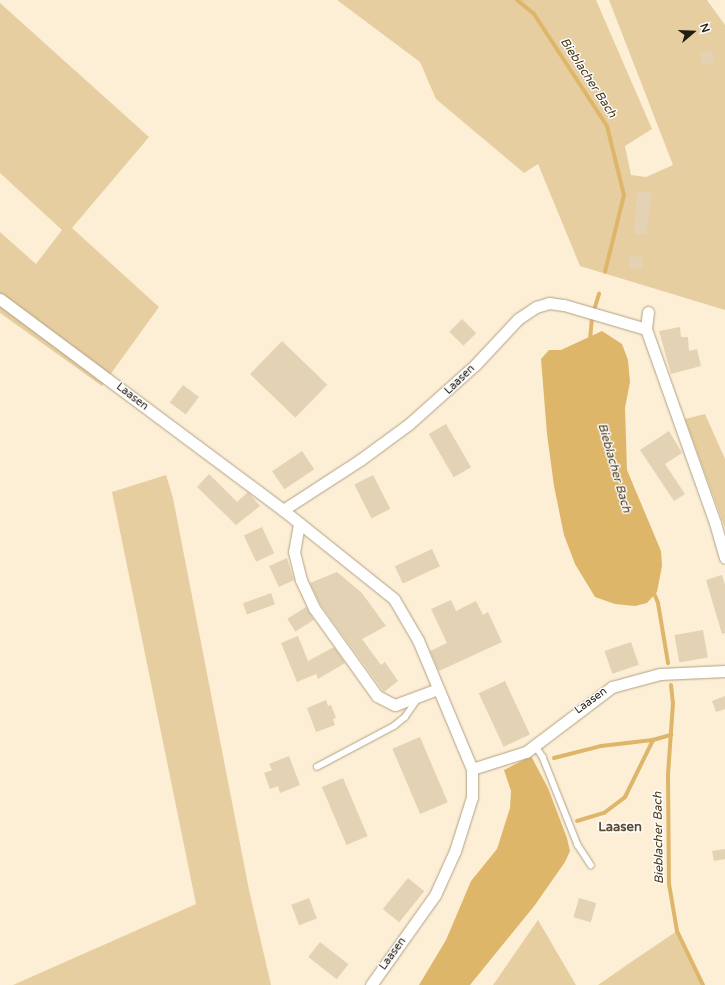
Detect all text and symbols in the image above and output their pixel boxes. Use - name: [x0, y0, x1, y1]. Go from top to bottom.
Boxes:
- north arrow: [673, 12, 713, 52]
- text: N: [697, 22, 712, 34]
- water label: Bieblacher Bach: [557, 35, 619, 121]
- street label: Laasen: [442, 362, 478, 398]
- street label: Laasen: [113, 380, 151, 414]
- water label: Bieblacher Bach: [594, 422, 634, 514]
- street label: Laasen: [572, 685, 610, 717]
- water label: Bieblacher Bach: [651, 792, 667, 884]
- district label: Laasen: [598, 819, 642, 835]
- street label: Laasen: [377, 935, 409, 973]

